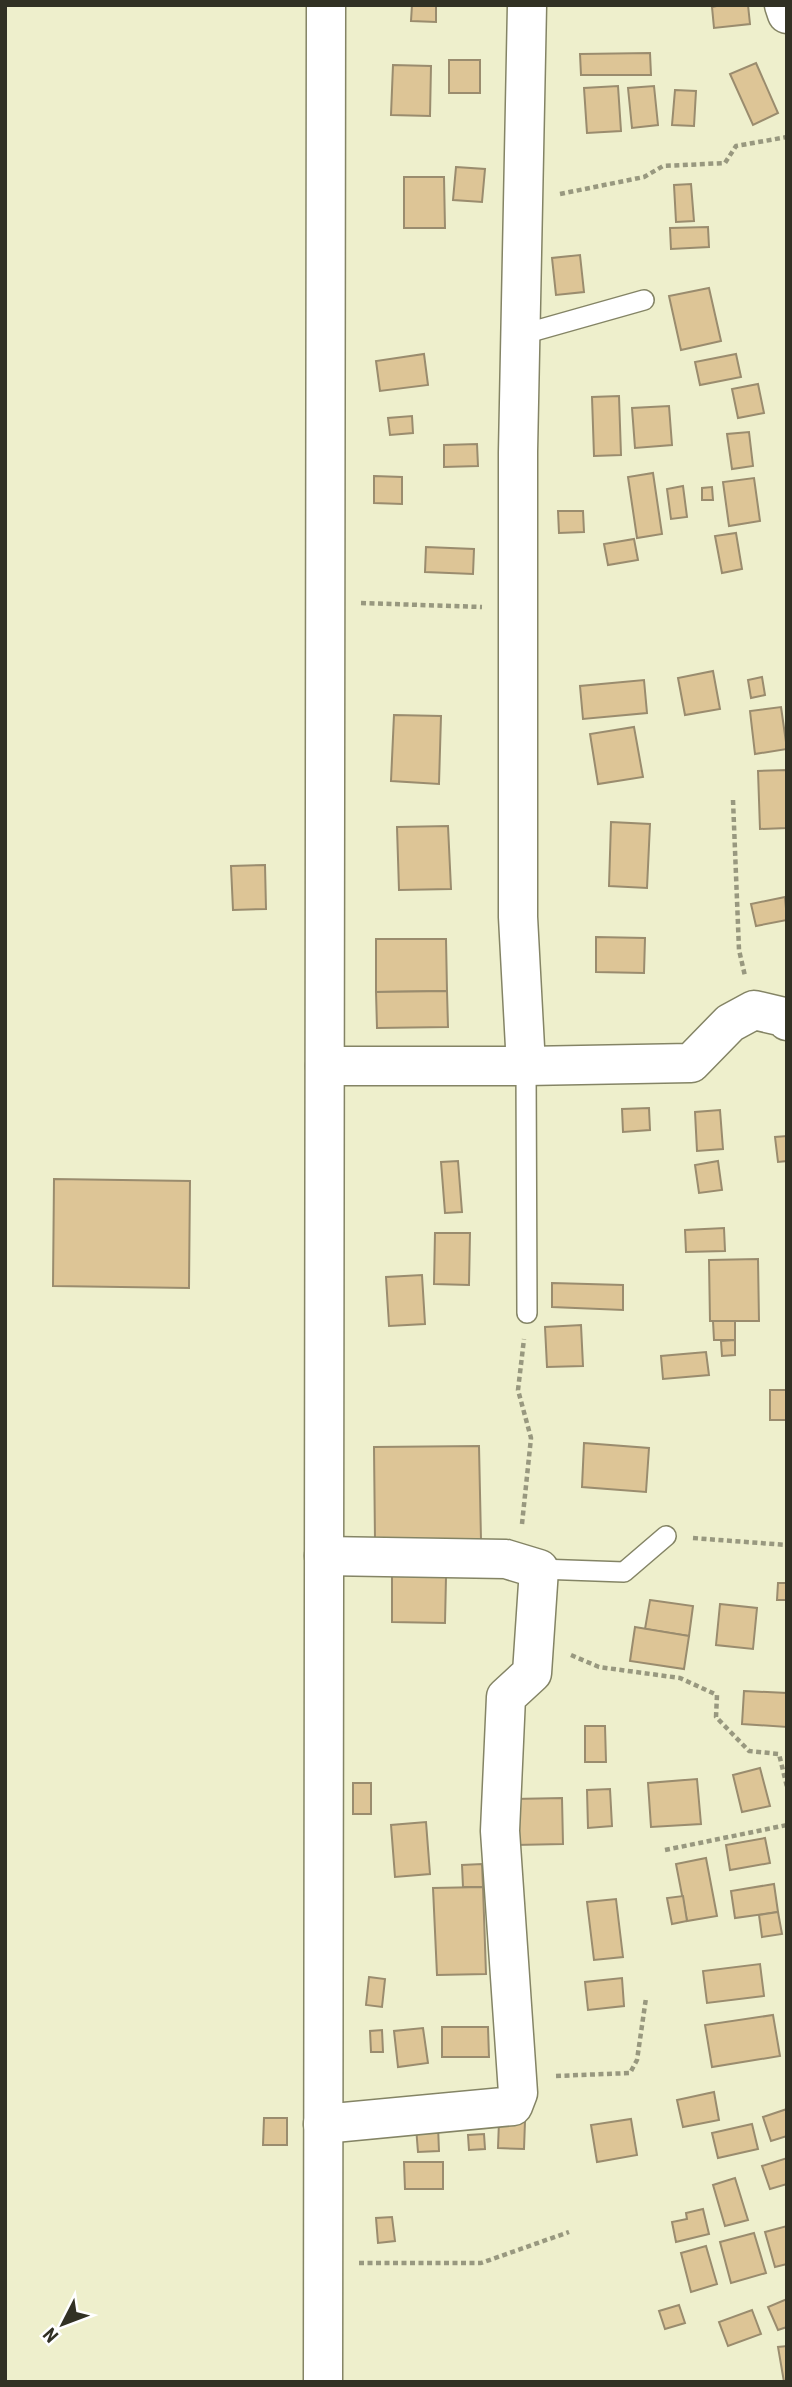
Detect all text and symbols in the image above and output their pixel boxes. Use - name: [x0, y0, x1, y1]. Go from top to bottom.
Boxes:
- north arrow: [28, 2289, 98, 2359]
- text: N: [38, 2323, 63, 2347]

